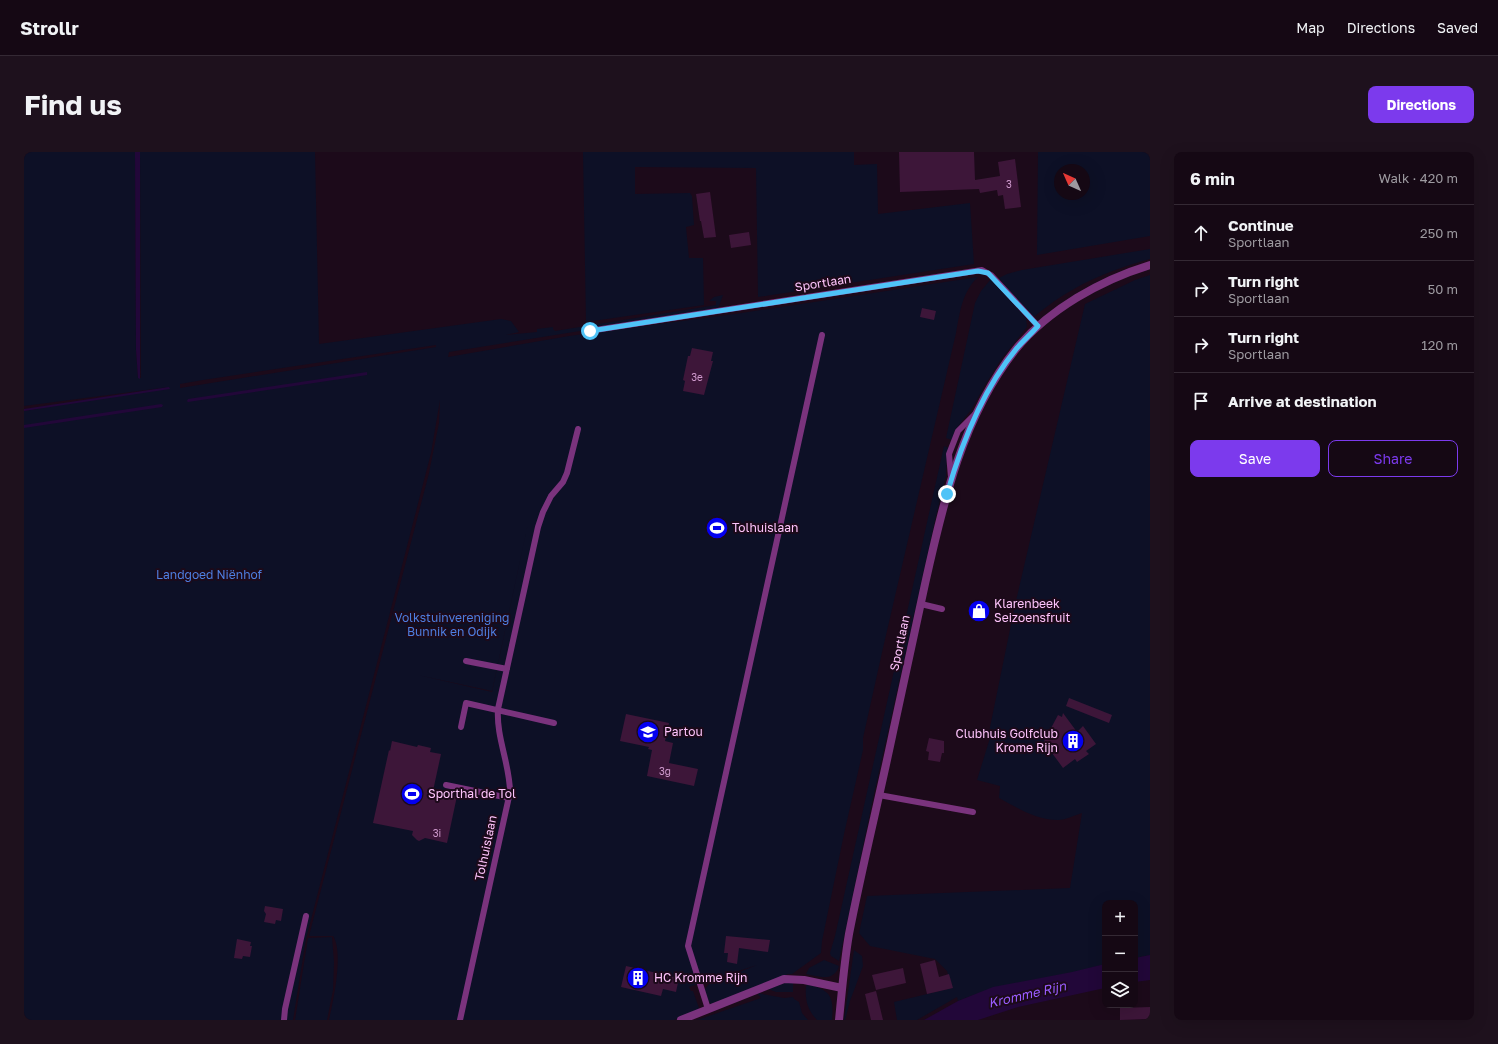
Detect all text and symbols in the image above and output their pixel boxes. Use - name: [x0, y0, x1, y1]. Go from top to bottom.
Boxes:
- text: Strollr: [20, 16, 79, 39]
- text: Map: [1296, 19, 1325, 36]
- text: Directions: [1347, 19, 1415, 36]
- text: Saved: [1437, 19, 1478, 36]
- button: Directions: [1368, 86, 1474, 123]
- text: Find us: [24, 88, 122, 121]
- north arrow: [1054, 164, 1090, 200]
- text: 6 min: [1190, 168, 1235, 189]
- text: Walk · 420 m: [1379, 170, 1458, 186]
- house number: 3: [1006, 178, 1012, 190]
- text: Continue: [1228, 216, 1294, 234]
- icon: ahead: [1190, 222, 1212, 244]
- text: 250 m: [1420, 225, 1458, 241]
- text: Sportlaan: [1228, 234, 1290, 250]
- street label: Sportlaan: [794, 271, 852, 294]
- text: Turn right: [1228, 272, 1299, 290]
- icon: right: [1190, 278, 1212, 300]
- text: 50 m: [1428, 281, 1458, 297]
- text: Sportlaan: [1228, 290, 1290, 306]
- route start: [581, 322, 599, 340]
- text: Turn right: [1228, 328, 1299, 346]
- icon: right: [1190, 334, 1212, 356]
- text: 120 m: [1421, 337, 1458, 353]
- text: Sportlaan: [1228, 346, 1290, 362]
- house number: 3e: [691, 371, 703, 383]
- icon: arrive: [1190, 390, 1212, 412]
- text: Arrive at destination: [1228, 392, 1377, 410]
- button: Save: [1190, 440, 1320, 477]
- button: Share: [1328, 440, 1458, 477]
- route end: [938, 485, 956, 503]
- sports icon: Tolhuislaan: [704, 515, 730, 541]
- place label: Tolhuislaan: [732, 520, 798, 535]
- park label: Landgoed Niënhof: [156, 567, 263, 582]
- place label: Klarenbeek Seizoensfruit: [994, 596, 1070, 625]
- shop icon: Klarenbeek Seizoensfruit: [966, 598, 992, 624]
- park label: Volkstuinvereniging Bunnik en Odijk: [395, 610, 509, 639]
- street label: Sportlaan: [886, 614, 913, 672]
- school or university icon: Partou: [635, 719, 661, 745]
- place label: Partou: [664, 724, 703, 739]
- place label: Clubhuis Golfclub Krome Rijn: [956, 726, 1058, 755]
- building icon: Clubhuis Golfclub Krome Rijn: [1060, 728, 1086, 754]
- house number: 3g: [659, 765, 671, 777]
- sports icon: Sporthal de Tol: [399, 781, 425, 807]
- place label: Sporthal de Tol: [428, 786, 516, 801]
- street label: Tolhuislaan: [471, 814, 500, 882]
- house number: 3i: [433, 827, 441, 839]
- map controls: [1102, 900, 1138, 1008]
- button: +: [1102, 900, 1138, 936]
- button: −: [1102, 936, 1138, 972]
- building icon: HC Kromme Rijn: [625, 965, 651, 991]
- place label: HC Kromme Rijn: [654, 970, 748, 985]
- button: layers: [1102, 972, 1138, 1008]
- water label: Kromme Rijn: [987, 977, 1068, 1011]

